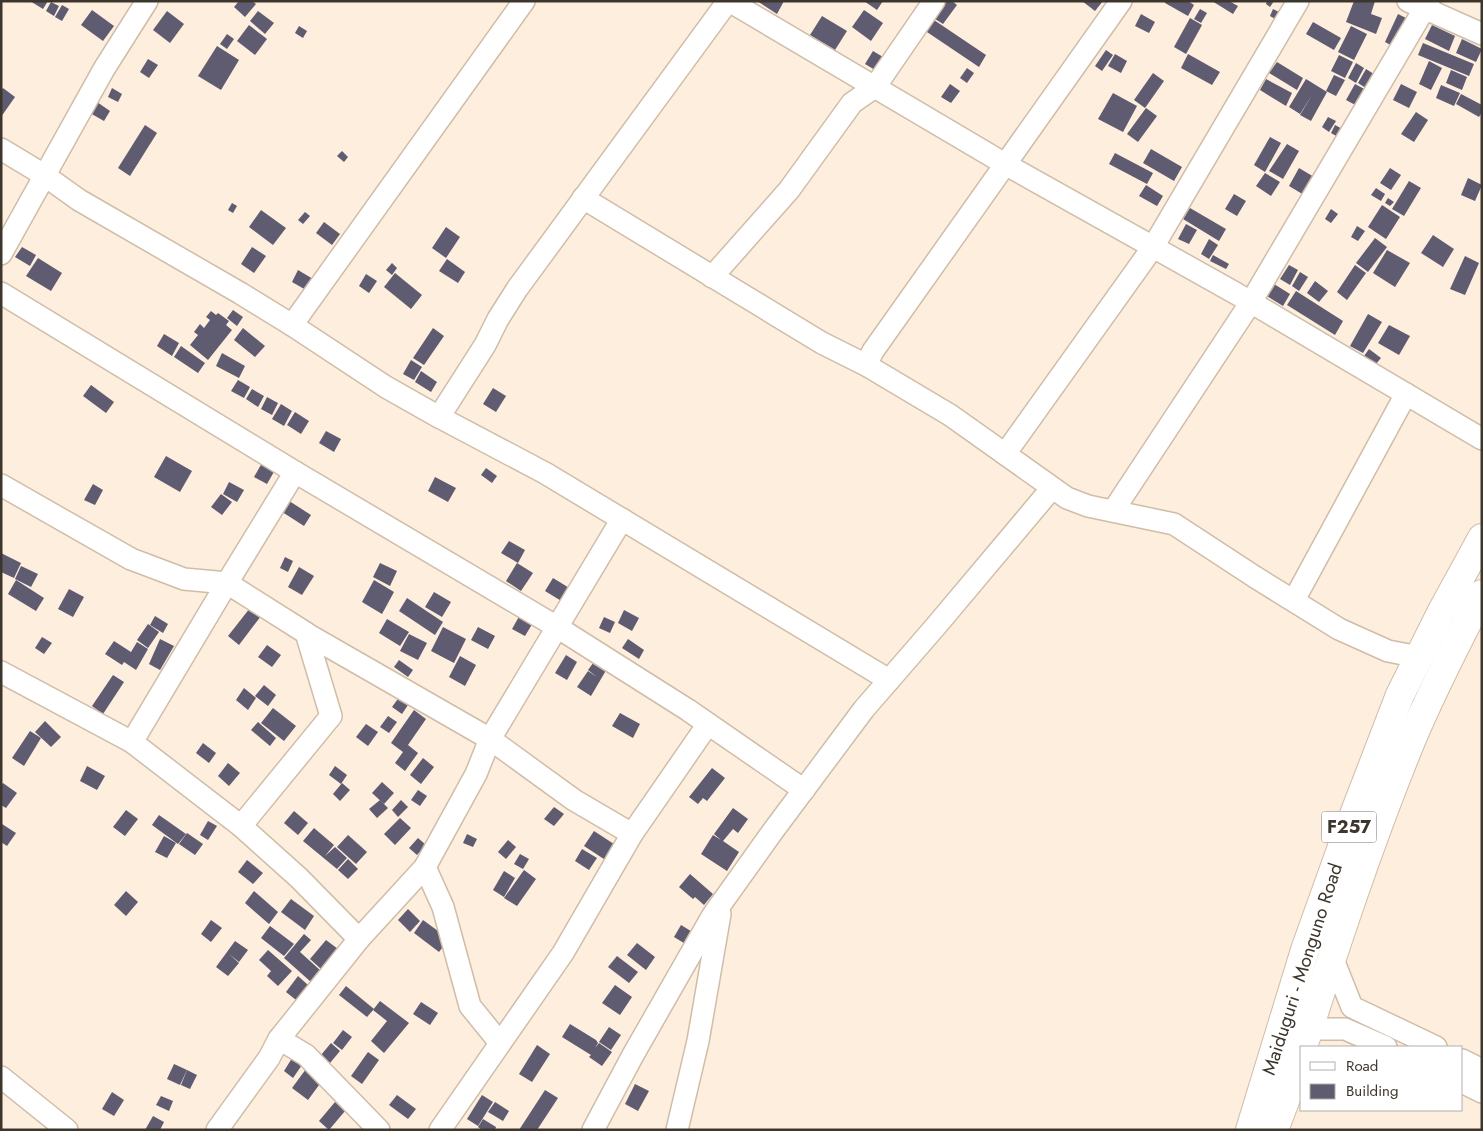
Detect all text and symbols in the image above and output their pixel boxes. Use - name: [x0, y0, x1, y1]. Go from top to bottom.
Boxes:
- road number: F257: [1322, 812, 1376, 842]
- street label: Maiduguri - Monguno Road: [1255, 859, 1349, 1079]
- legend: [1300, 1046, 1463, 1111]
- text: Road: [1346, 1055, 1378, 1077]
- text: Building: [1346, 1080, 1398, 1102]

